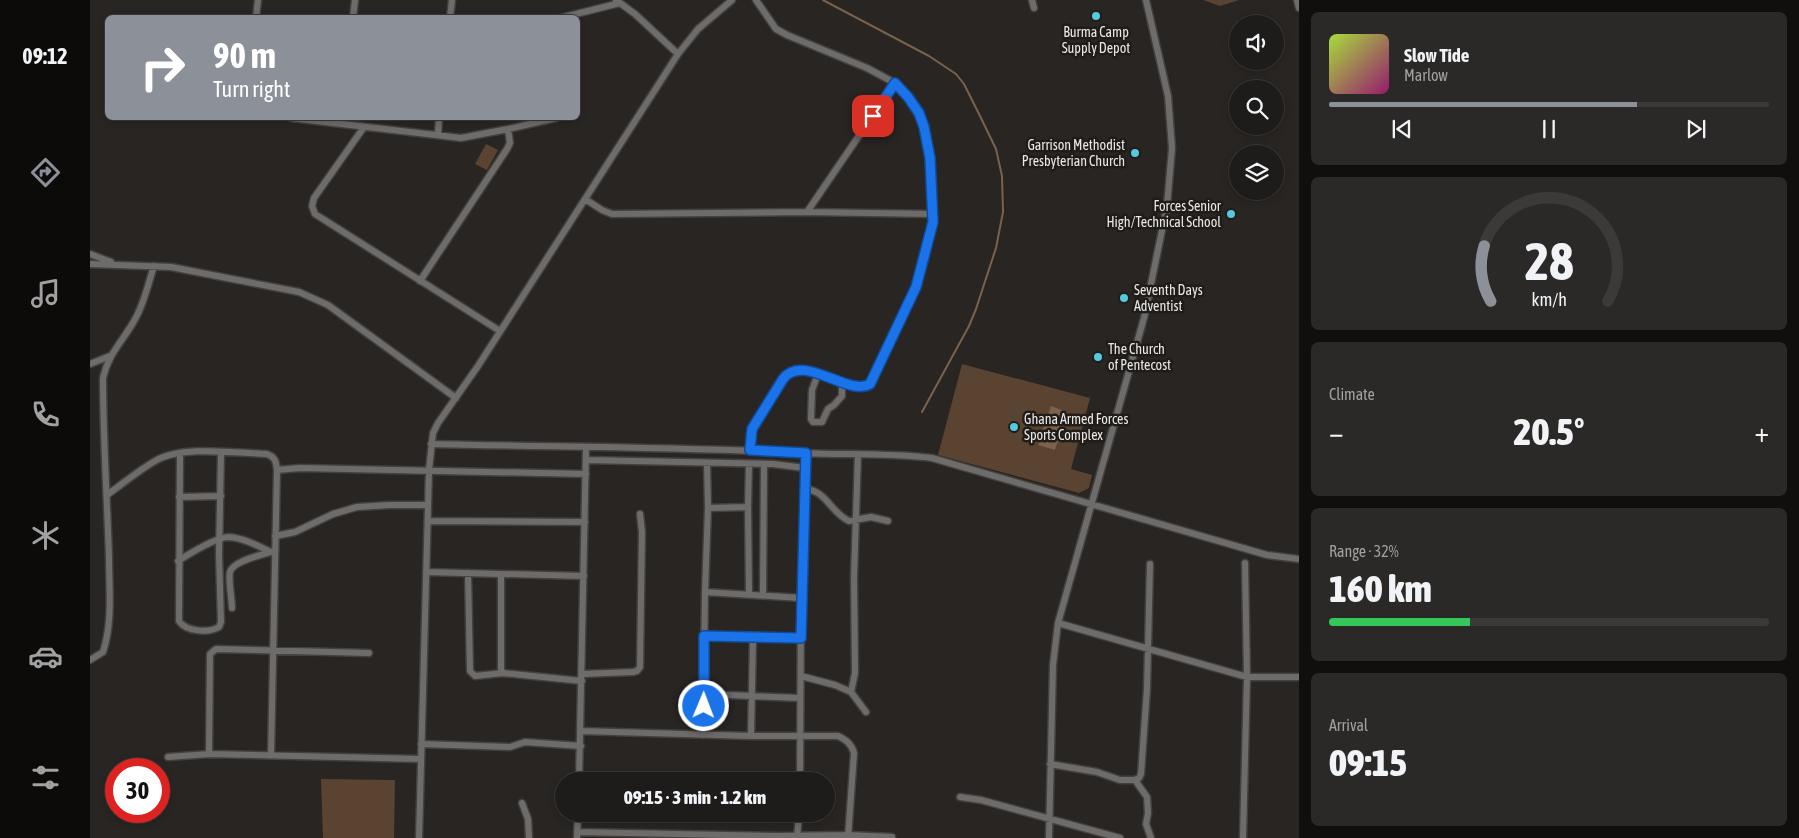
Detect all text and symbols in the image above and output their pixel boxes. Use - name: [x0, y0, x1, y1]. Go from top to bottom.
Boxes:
- marker: Burma Camp Supply Depot: [1090, 10, 1102, 22]
- map controls: [1229, 15, 1284, 200]
- button: sound: [1229, 15, 1284, 70]
- place label: Burma Camp Supply Depot: [1062, 24, 1130, 56]
- icon: right: [130, 35, 195, 100]
- text: 90 m: [213, 35, 276, 75]
- text: 09:12: [22, 43, 68, 69]
- text: Slow Tide: [1404, 44, 1469, 66]
- text: Marlow: [1404, 66, 1448, 84]
- text: Turn right: [213, 76, 290, 102]
- button: search: [1229, 80, 1284, 135]
- pin: [852, 95, 894, 137]
- icon: arrive: [859, 102, 887, 130]
- icon: previous: [1388, 115, 1416, 143]
- icon: pause: [1535, 115, 1563, 143]
- icon: next: [1682, 115, 1710, 143]
- place label: Garrison Methodist Presbyterian Church: [1022, 137, 1125, 169]
- button: layers: [1229, 145, 1284, 200]
- marker: Garrison Methodist Presbyterian Church: [1129, 147, 1141, 159]
- icon: directions: [28, 155, 63, 190]
- place label: Forces Senior High/Technical School: [1106, 198, 1222, 230]
- marker: Forces Senior High/Technical School: [1225, 208, 1237, 220]
- text: 28: [1525, 231, 1573, 291]
- icon: music: [28, 276, 63, 311]
- place label: Seventh Days Adventist: [1134, 282, 1203, 314]
- text: km/h: [1531, 289, 1567, 310]
- marker: Seventh Days Adventist: [1118, 292, 1130, 304]
- place label: The Church of Pentecost: [1108, 341, 1171, 373]
- marker: The Church of Pentecost: [1092, 351, 1104, 363]
- text: Climate: [1329, 385, 1375, 403]
- icon: phone: [28, 397, 63, 432]
- text: 20.5°: [1514, 410, 1584, 453]
- place label: Ghana Armed Forces Sports Complex: [1024, 411, 1128, 443]
- text: −: [1329, 416, 1344, 448]
- text: +: [1754, 416, 1769, 448]
- marker: Ghana Armed Forces Sports Complex: [1008, 421, 1020, 433]
- icon: climate: [28, 518, 63, 553]
- text: Range · 32%: [1329, 542, 1399, 560]
- text: 160 km: [1329, 567, 1432, 610]
- icon: car: [28, 639, 63, 674]
- position arrow: [677, 679, 729, 731]
- text: Arrival: [1329, 716, 1368, 734]
- text: 09:15: [1329, 741, 1407, 784]
- speed limit sign: 30: [105, 758, 170, 823]
- icon: filters: [28, 760, 63, 795]
- text: 09:15 · 3 min · 1.2 km: [624, 786, 766, 808]

